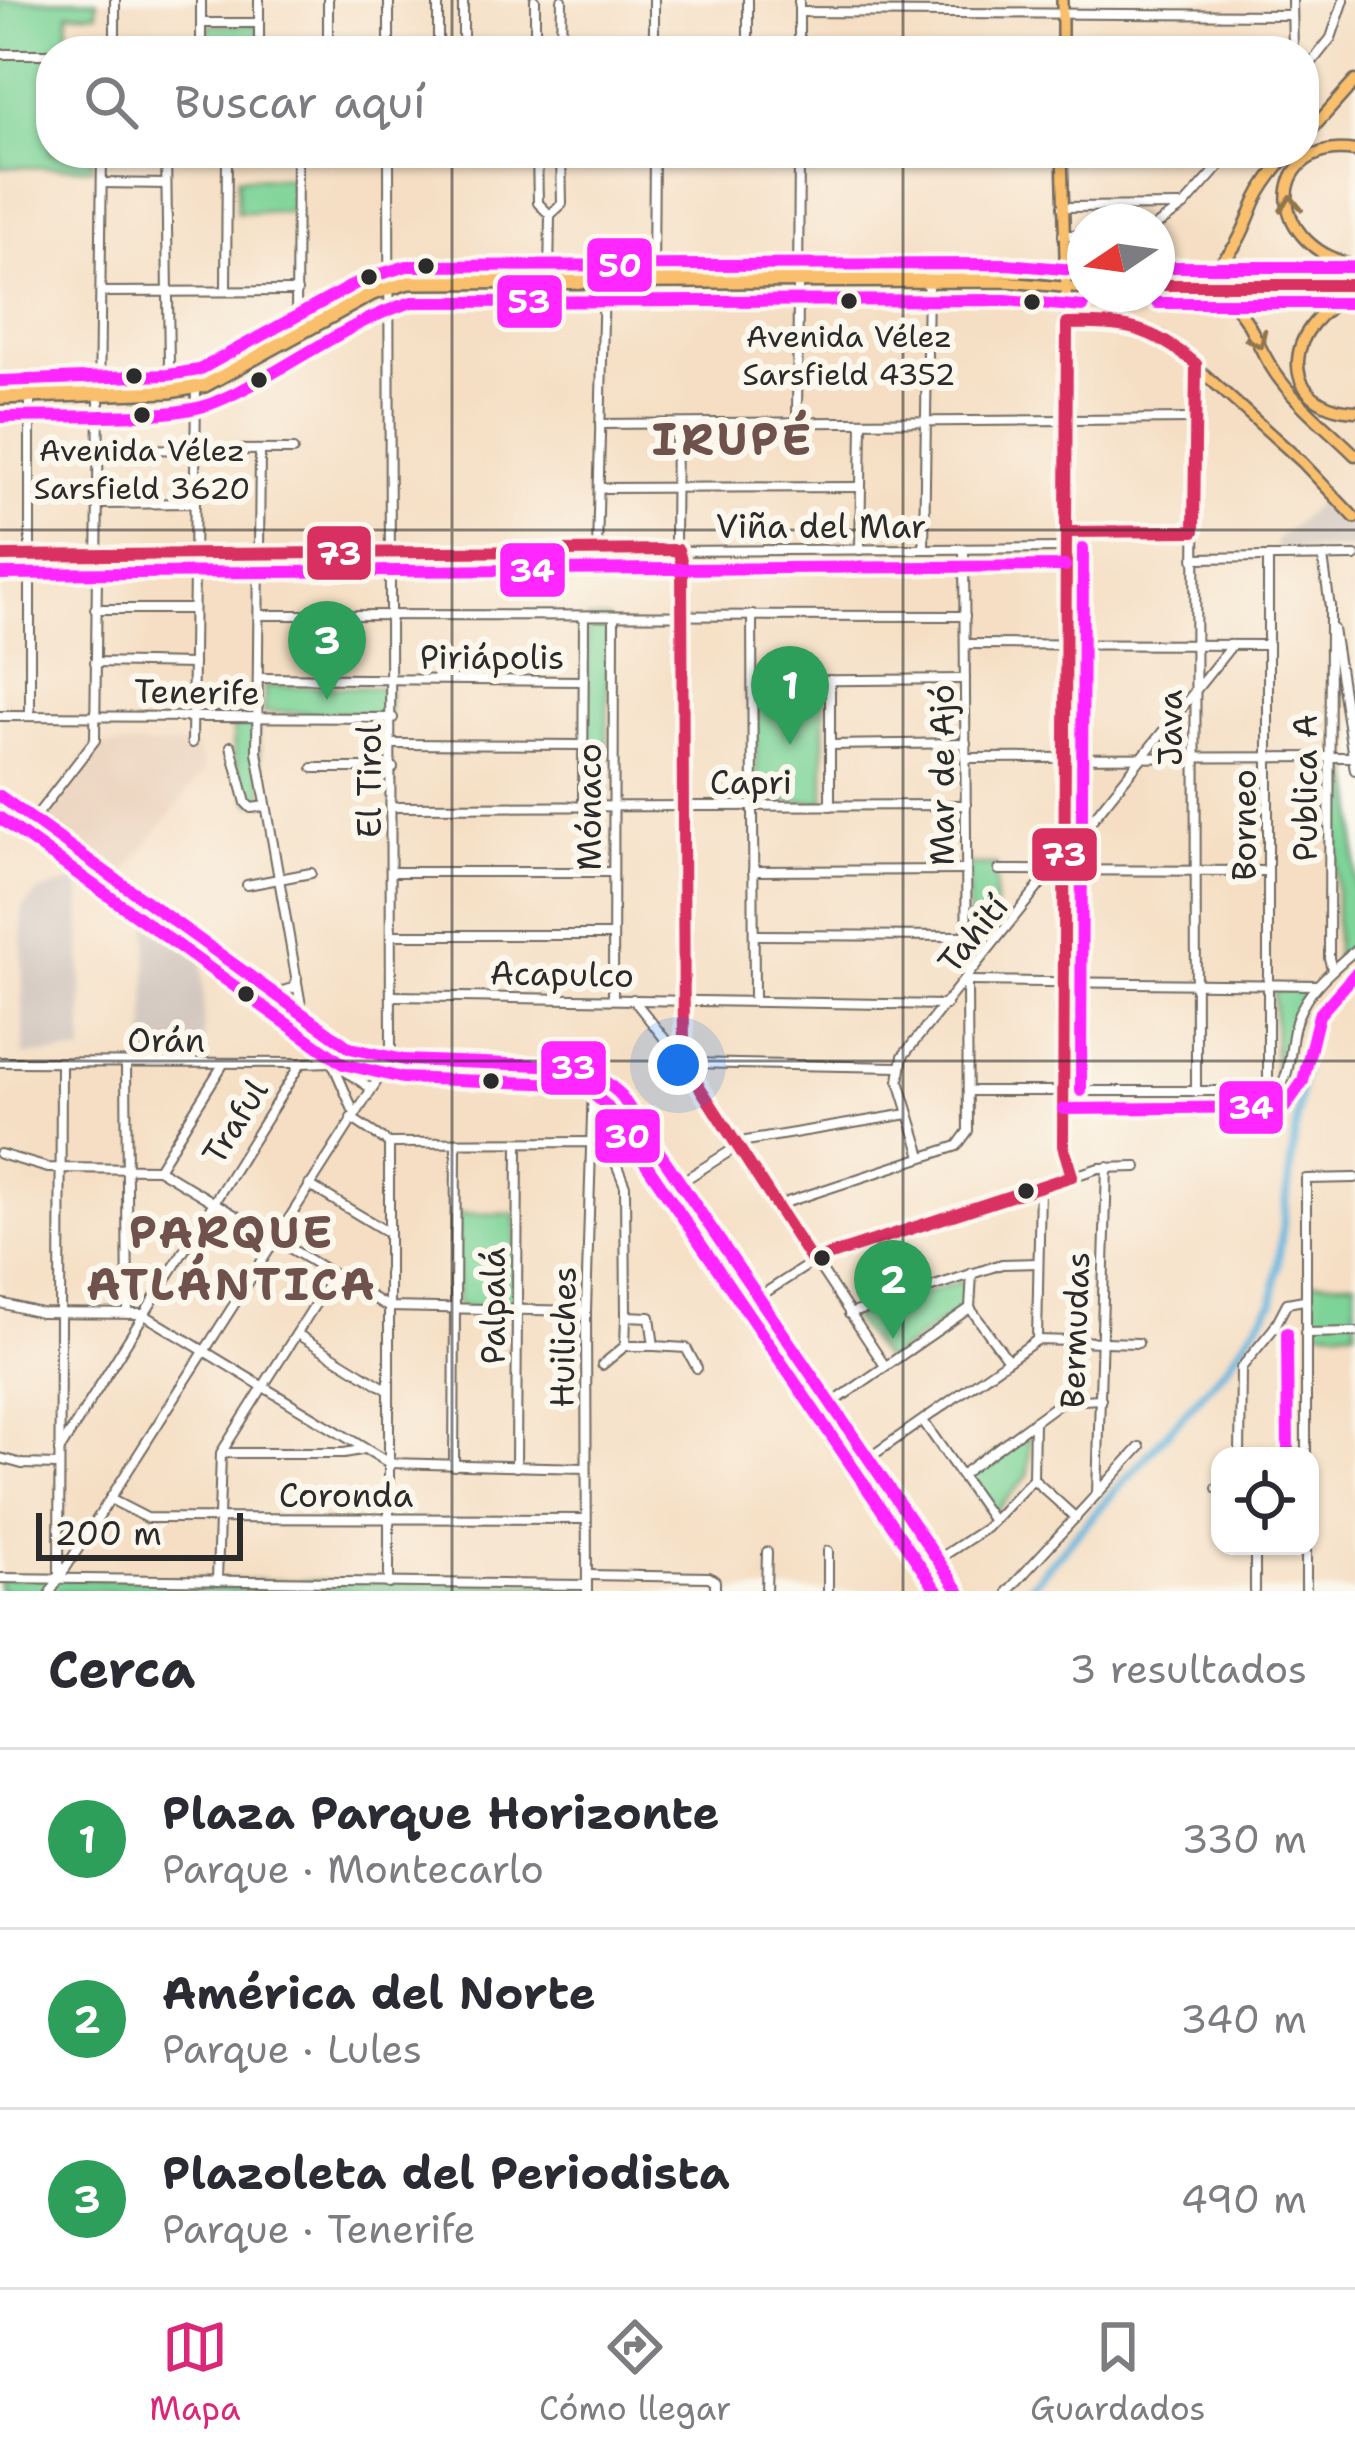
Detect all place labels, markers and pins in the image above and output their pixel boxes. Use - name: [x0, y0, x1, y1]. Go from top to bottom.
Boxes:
- unlabelled marker: [415, 255, 437, 277]
- unlabelled marker: [358, 266, 380, 288]
- marker: Avenida Vélez Sarsfield 4352: [838, 290, 860, 312]
- unlabelled marker: [1021, 291, 1043, 313]
- place label: Avenida Vélez Sarsfield 4352: [743, 316, 955, 395]
- unlabelled marker: [123, 365, 145, 387]
- unlabelled marker: [248, 369, 270, 391]
- marker: Avenida Vélez Sarsfield 3620: [131, 404, 153, 426]
- place label: Avenida Vélez Sarsfield 3620: [34, 430, 250, 509]
- pin: 3: [288, 601, 366, 700]
- pin: 1: [751, 646, 829, 745]
- unlabelled marker: [235, 983, 257, 1005]
- unlabelled marker: [480, 1070, 502, 1092]
- unlabelled marker: [1015, 1180, 1037, 1202]
- pin: 2: [854, 1240, 932, 1339]
- unlabelled marker: [811, 1247, 833, 1269]

